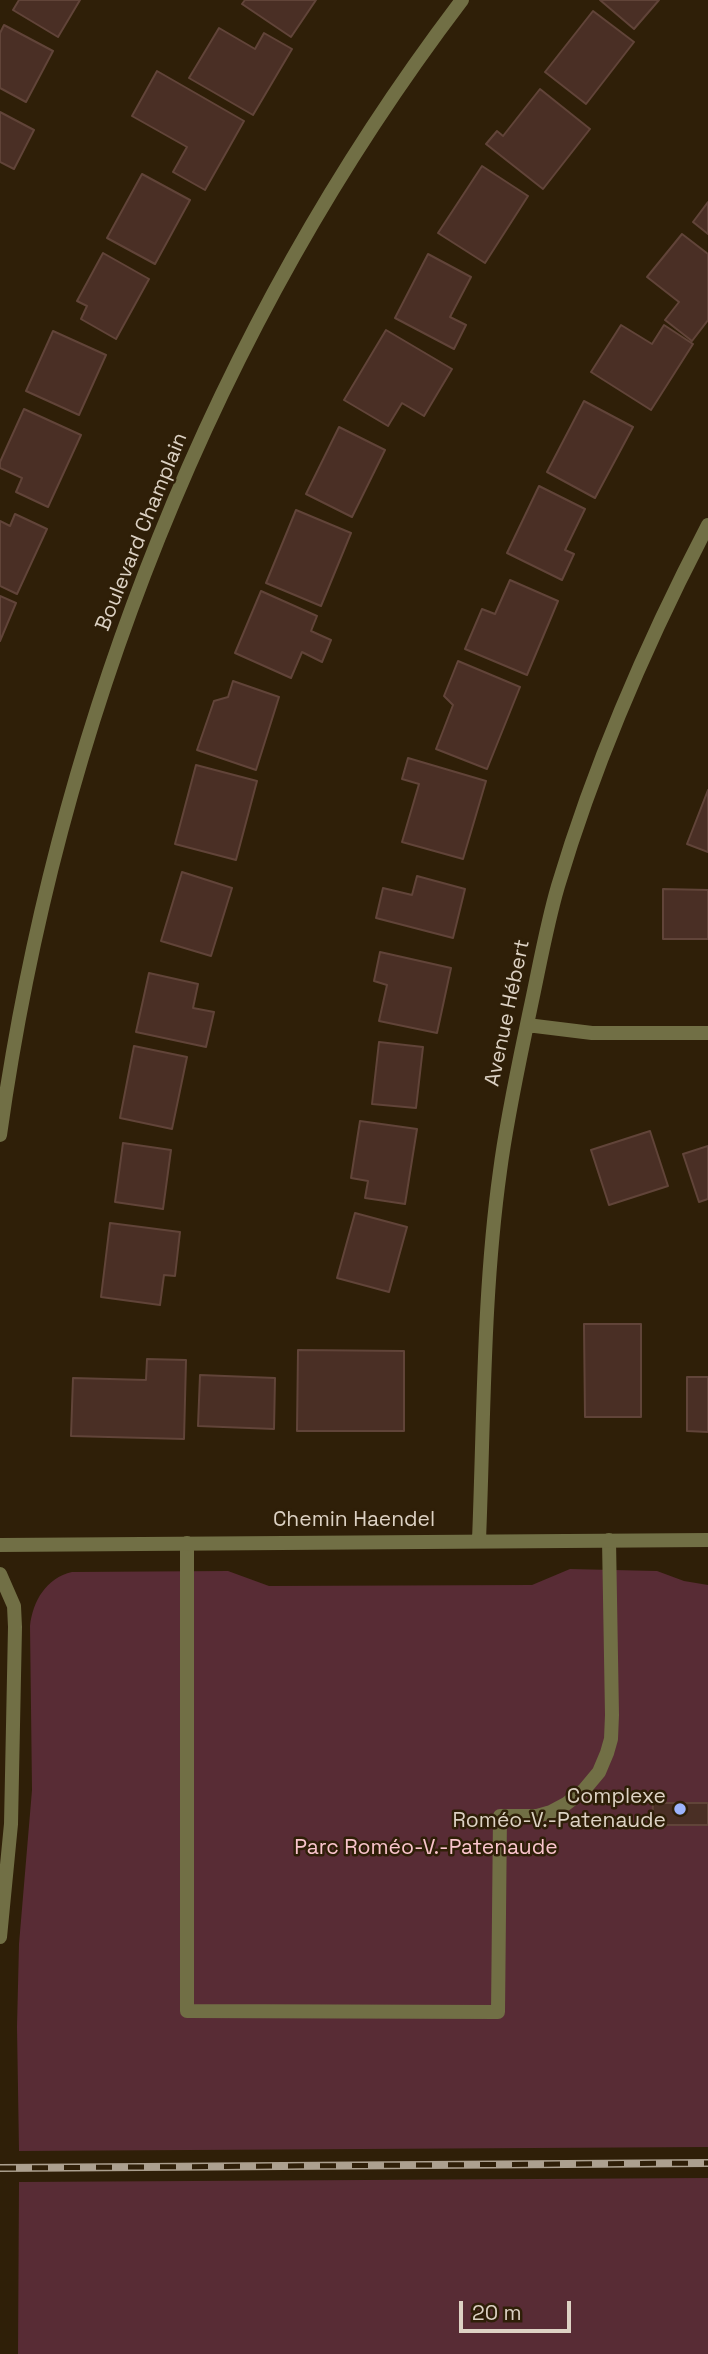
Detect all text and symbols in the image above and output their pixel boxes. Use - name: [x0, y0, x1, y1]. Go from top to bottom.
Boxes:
- street label: Boulevard Champlain: [91, 429, 193, 635]
- street label: Avenue Hébert: [480, 937, 536, 1089]
- street label: Chemin Haendel: [273, 1507, 435, 1533]
- place label: Complexe Roméo-V.-Patenaude: [453, 1784, 666, 1834]
- marker: Complexe Roméo-V.-Patenaude: [672, 1801, 688, 1817]
- park label: Parc Roméo-V.-Patenaude: [294, 1835, 558, 1861]
- scale bar: [463, 2288, 575, 2332]
- text: 20 m: [472, 2299, 522, 2326]

